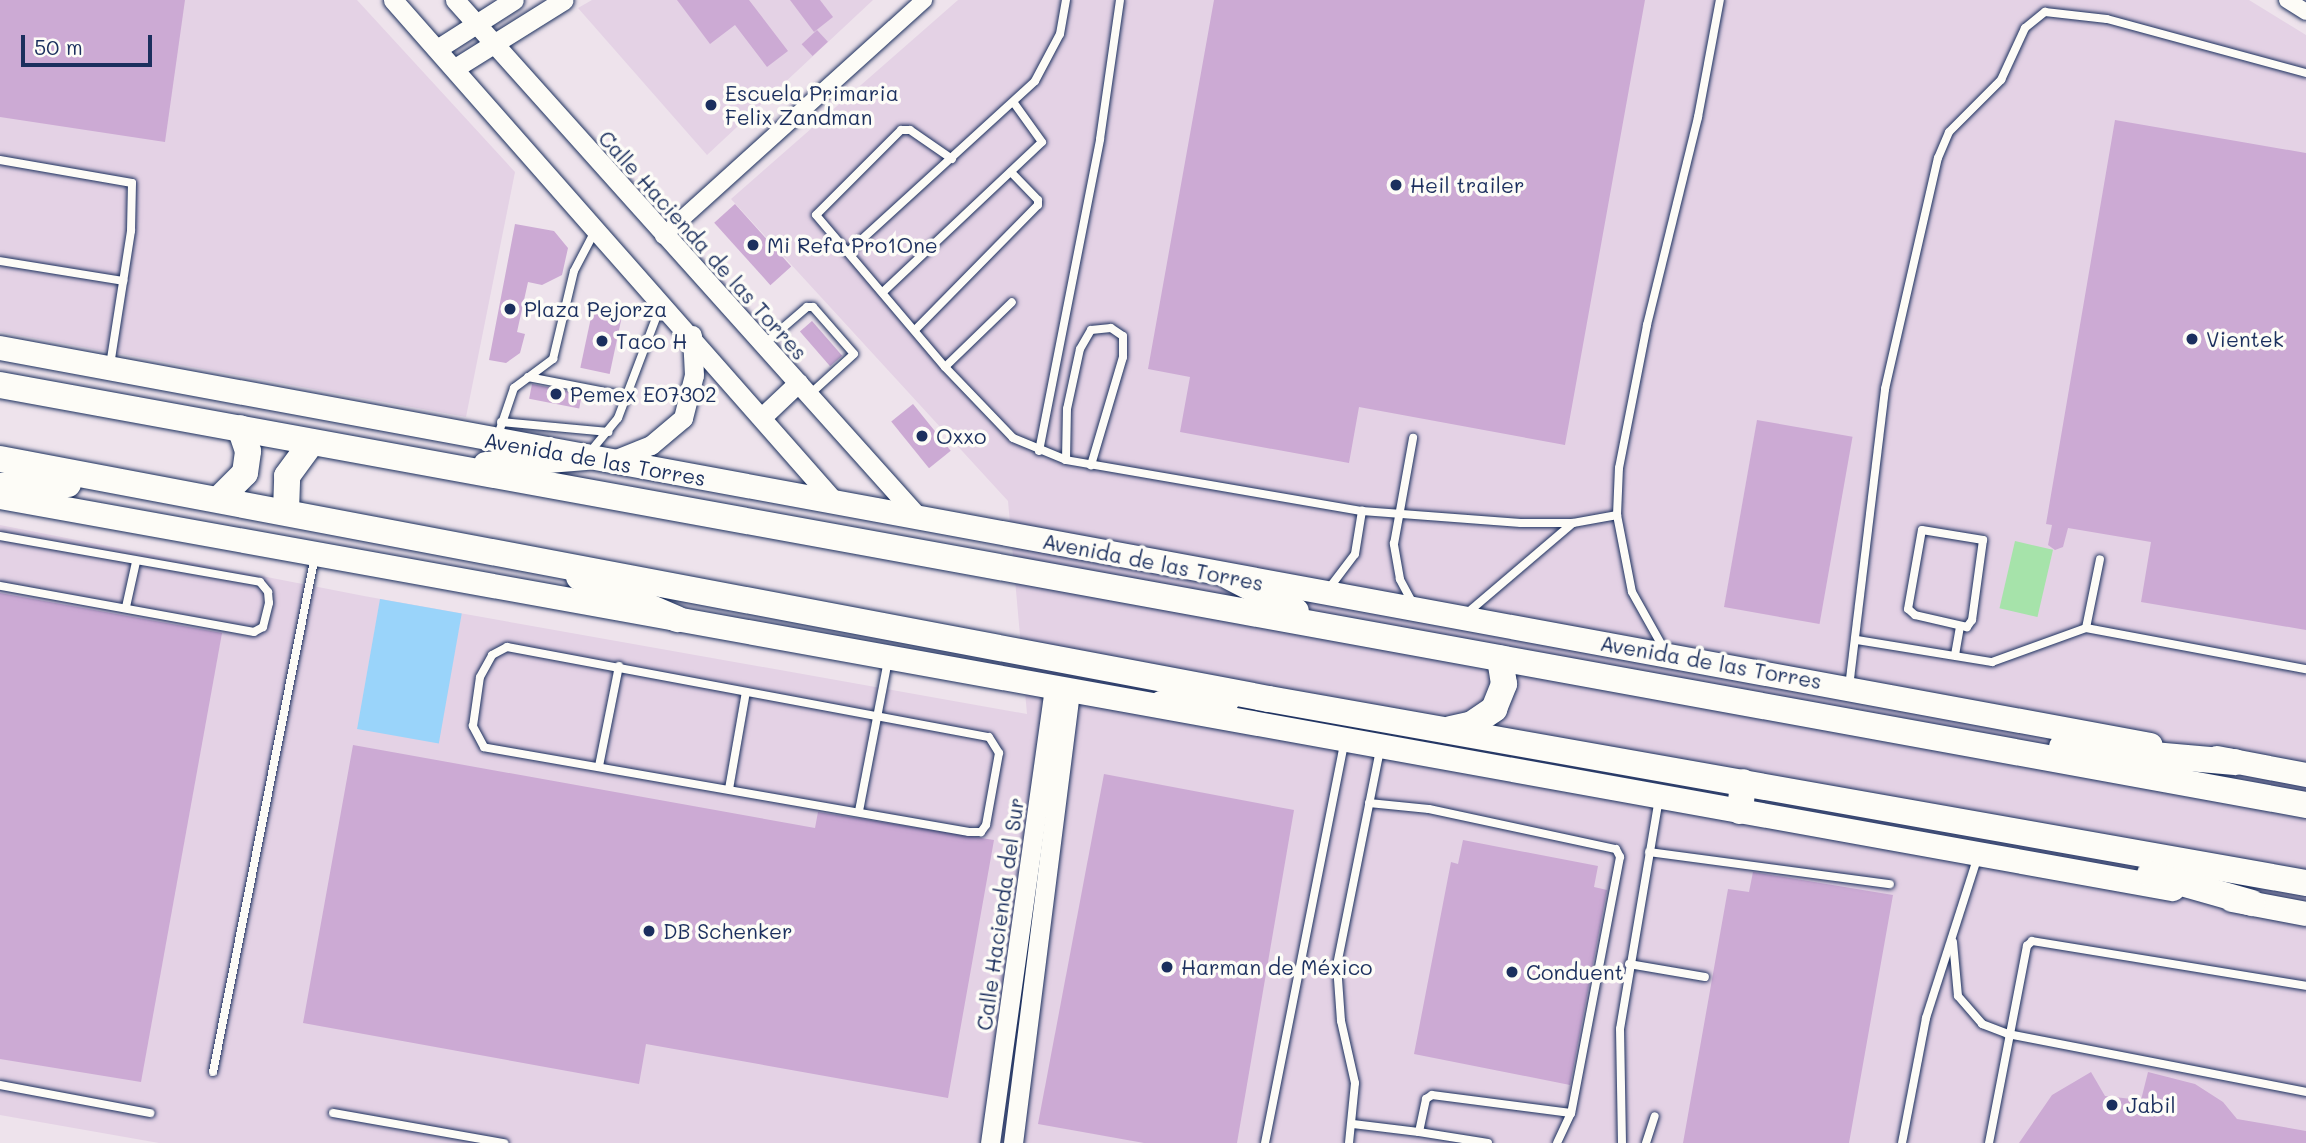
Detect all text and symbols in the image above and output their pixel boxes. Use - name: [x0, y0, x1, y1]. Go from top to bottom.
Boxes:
- scale bar: [24, 21, 156, 65]
- text: 50 m: [34, 33, 83, 60]
- place label: Escuela Primaria Felix Zandman: [725, 80, 899, 130]
- marker: Escuela Primaria Felix Zandman: [703, 97, 719, 113]
- street label: Calle Hacienda de las Torres: [593, 125, 813, 365]
- place label: Heil trailer: [1410, 172, 1524, 198]
- marker: Heil trailer: [1388, 177, 1404, 193]
- place label: Mi Refa Pro1One: [767, 232, 938, 258]
- marker: Mi Refa Pro1One: [745, 237, 761, 253]
- place label: Plaza Pejorza: [524, 296, 667, 322]
- marker: Plaza Pejorza: [502, 301, 518, 317]
- place label: Vientek: [2206, 326, 2284, 352]
- place label: Taco H: [616, 328, 687, 354]
- marker: Vientek: [2184, 331, 2200, 347]
- marker: Taco H: [594, 333, 610, 349]
- place label: Pemex E07302: [570, 381, 717, 407]
- marker: Pemex E07302: [548, 386, 564, 402]
- place label: Oxxo: [936, 423, 986, 449]
- street label: Avenida de las Torres: [482, 427, 708, 491]
- marker: Oxxo: [914, 428, 930, 444]
- street label: Avenida de las Torres: [1040, 528, 1266, 596]
- street label: Avenida de las Torres: [1598, 630, 1824, 694]
- street label: Calle Hacienda del Sur: [971, 796, 1029, 1032]
- place label: DB Schenker: [663, 918, 793, 944]
- marker: DB Schenker: [641, 923, 657, 939]
- place label: Harman de México: [1181, 954, 1372, 980]
- marker: Harman de México: [1159, 959, 1175, 975]
- place label: Conduent: [1526, 959, 1624, 985]
- marker: Conduent: [1504, 964, 1520, 980]
- place label: Jabil: [2126, 1092, 2176, 1118]
- marker: Jabil: [2104, 1097, 2120, 1113]

